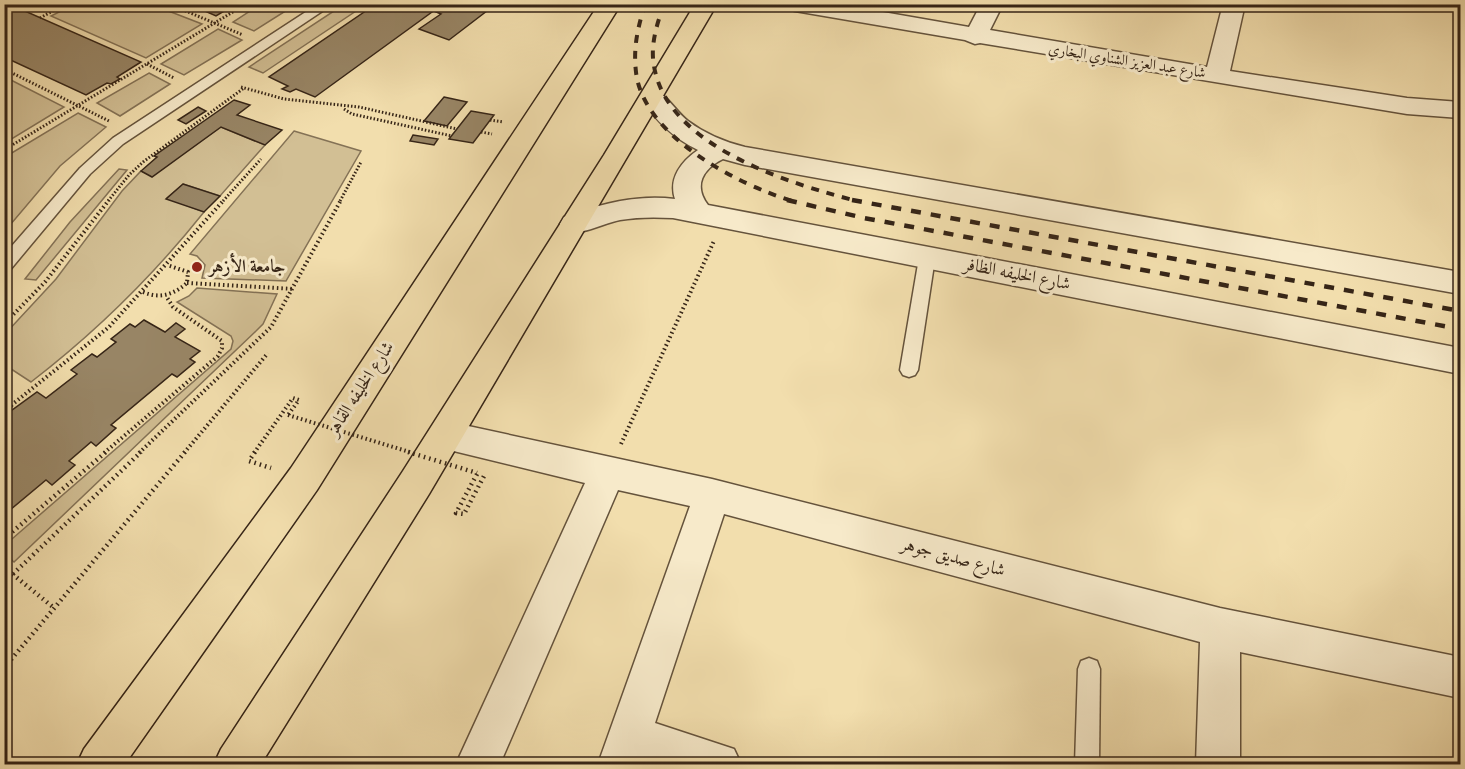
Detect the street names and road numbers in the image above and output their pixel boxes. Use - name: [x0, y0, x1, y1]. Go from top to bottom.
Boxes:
- street label: شارع عبد العزيز الشناوي البخاري: [1046, 39, 1207, 86]
- street label: شارع الخليفه الظافر: [959, 253, 1072, 299]
- street label: شارع الخليفه القاهر: [321, 337, 402, 443]
- street label: شارع صديق جوهر: [896, 533, 1008, 585]

